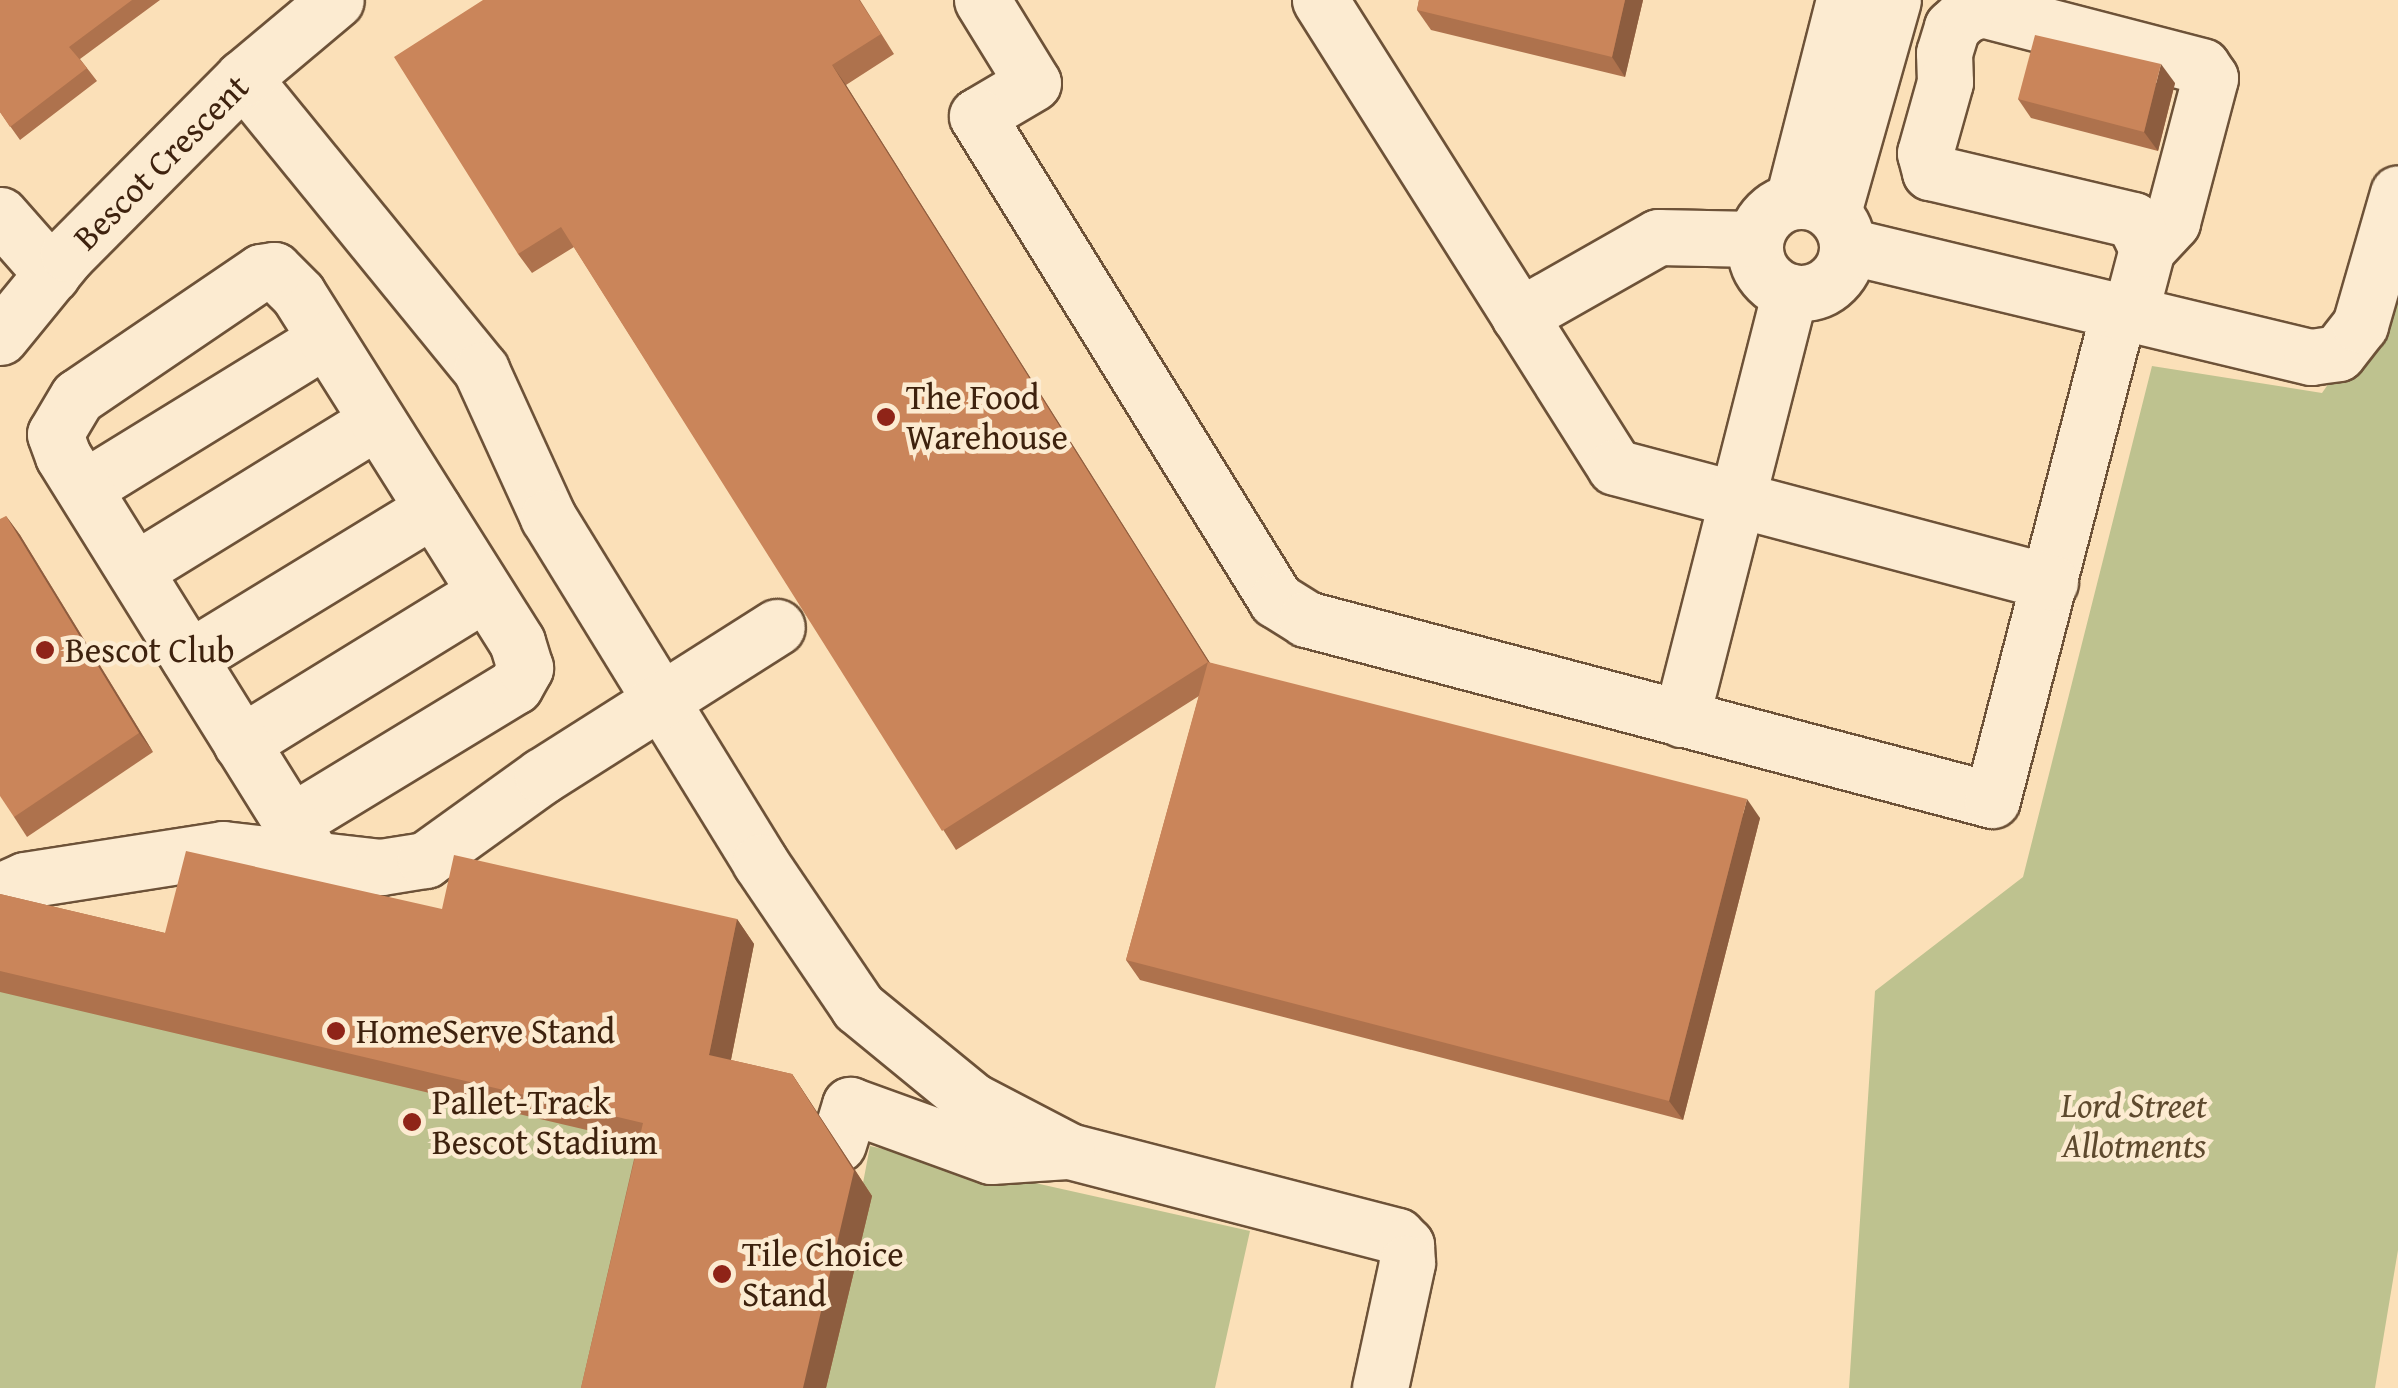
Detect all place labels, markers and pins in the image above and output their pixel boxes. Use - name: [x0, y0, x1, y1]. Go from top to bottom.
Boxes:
- place label: The Food Warehouse: [906, 376, 1068, 458]
- marker: The Food Warehouse: [875, 406, 897, 428]
- place label: Bescot Club: [65, 629, 234, 671]
- marker: Bescot Club: [34, 639, 56, 661]
- place label: HomeServe Stand: [356, 1010, 615, 1052]
- marker: HomeServe Stand: [325, 1020, 347, 1042]
- place label: Pallet-Track Bescot Stadium: [432, 1081, 658, 1163]
- marker: Pallet-Track Bescot Stadium: [401, 1111, 423, 1133]
- place label: Tile Choice Stand: [742, 1233, 904, 1315]
- marker: Tile Choice Stand: [711, 1263, 733, 1285]

